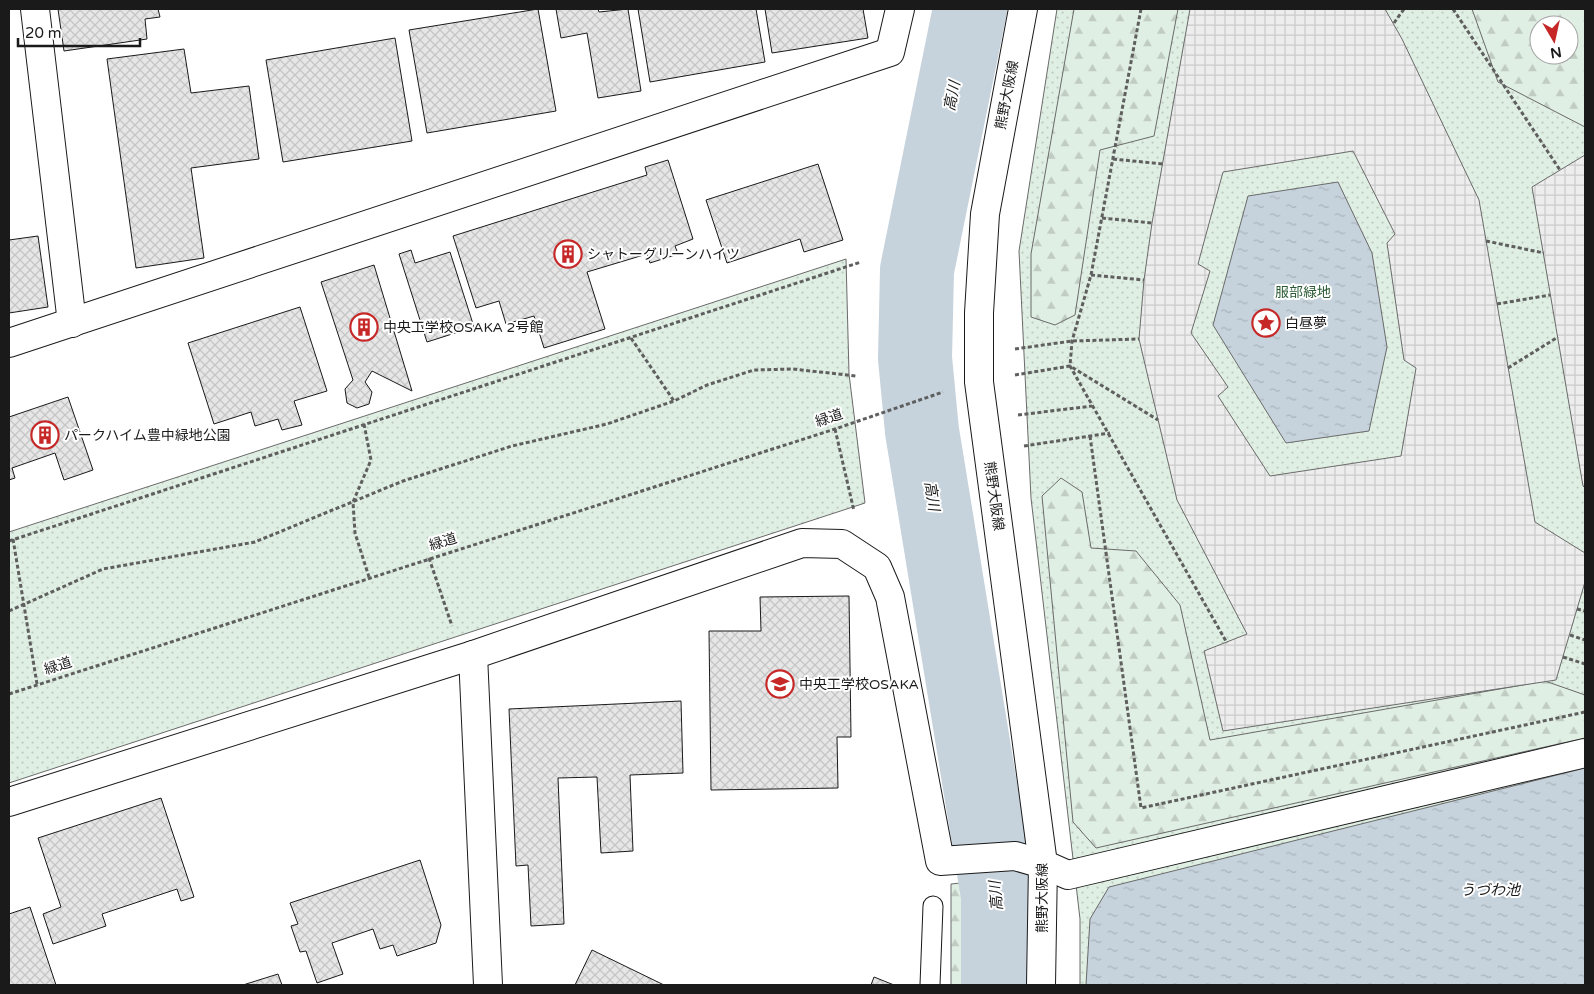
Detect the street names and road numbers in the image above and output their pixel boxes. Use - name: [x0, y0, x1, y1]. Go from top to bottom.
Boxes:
- street label: 熊野大阪線: [992, 59, 1022, 131]
- street label: 緑道: [813, 405, 845, 431]
- street label: 熊野大阪線: [981, 460, 1007, 532]
- street label: 緑道: [427, 530, 459, 554]
- street label: 緑道: [42, 654, 74, 678]
- street label: 熊野大阪線: [1034, 863, 1051, 933]

